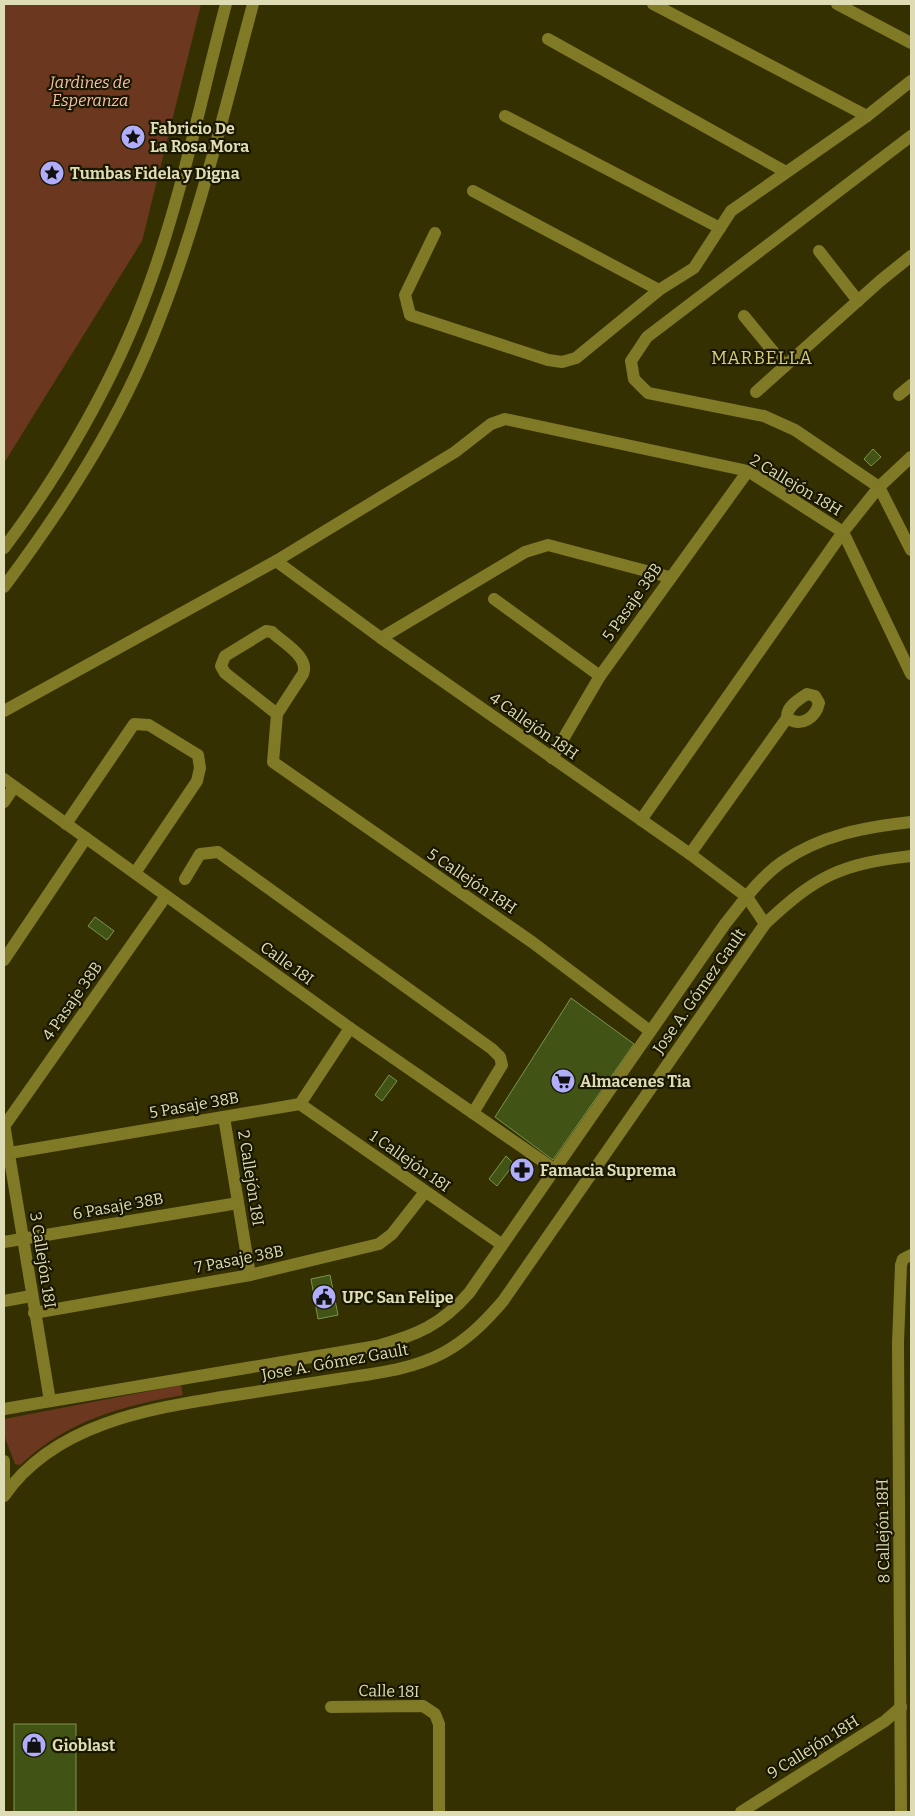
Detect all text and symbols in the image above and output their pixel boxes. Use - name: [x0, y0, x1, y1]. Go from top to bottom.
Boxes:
- park label: Jardines de Esperanza: [48, 73, 130, 110]
- place label: Fabricio De La Rosa Mora: [150, 119, 249, 156]
- place icon: Fabricio De La Rosa Mora: [120, 124, 146, 150]
- place icon: Tumbas Fidela y Digna: [39, 160, 65, 186]
- place label: Tumbas Fidela y Digna: [70, 164, 240, 183]
- district label: MARBELLA: [711, 347, 813, 369]
- street label: 2 Callejón 18H: [747, 450, 845, 520]
- street label: 5 Pasaje 38B: [598, 559, 666, 645]
- street label: 4 Callejón 18H: [486, 688, 582, 764]
- street label: 5 Callejón 18H: [424, 844, 520, 918]
- street label: Jose A. Gómez Gault: [648, 925, 749, 1058]
- street label: Calle 18I: [257, 937, 317, 989]
- street label: 4 Pasaje 38B: [38, 958, 106, 1044]
- supermarket icon: Almacenes Tia: [550, 1068, 576, 1094]
- place label: Almacenes Tia: [580, 1072, 691, 1091]
- street label: 5 Pasaje 38B: [148, 1088, 240, 1122]
- street label: 1 Callejón 18I: [366, 1126, 454, 1196]
- street label: 2 Callejón 18I: [234, 1129, 268, 1227]
- pharmacy icon: Famacia Suprema: [509, 1157, 535, 1183]
- place label: Famacia Suprema: [540, 1161, 676, 1180]
- street label: 6 Pasaje 38B: [71, 1189, 165, 1223]
- street label: 3 Callejón 18I: [26, 1211, 60, 1309]
- street label: 7 Pasaje 38B: [193, 1241, 285, 1277]
- public building icon: UPC San Felipe: [311, 1284, 337, 1310]
- place label: UPC San Felipe: [342, 1288, 454, 1307]
- street label: Jose A. Gómez Gault: [259, 1340, 410, 1384]
- street label: 8 Callejón 18H: [873, 1479, 893, 1583]
- street label: Calle 18I: [358, 1681, 420, 1701]
- street label: 9 Callejón 18H: [764, 1711, 862, 1783]
- shop icon: Gioblast: [21, 1732, 47, 1758]
- place label: Gioblast: [52, 1736, 116, 1755]

